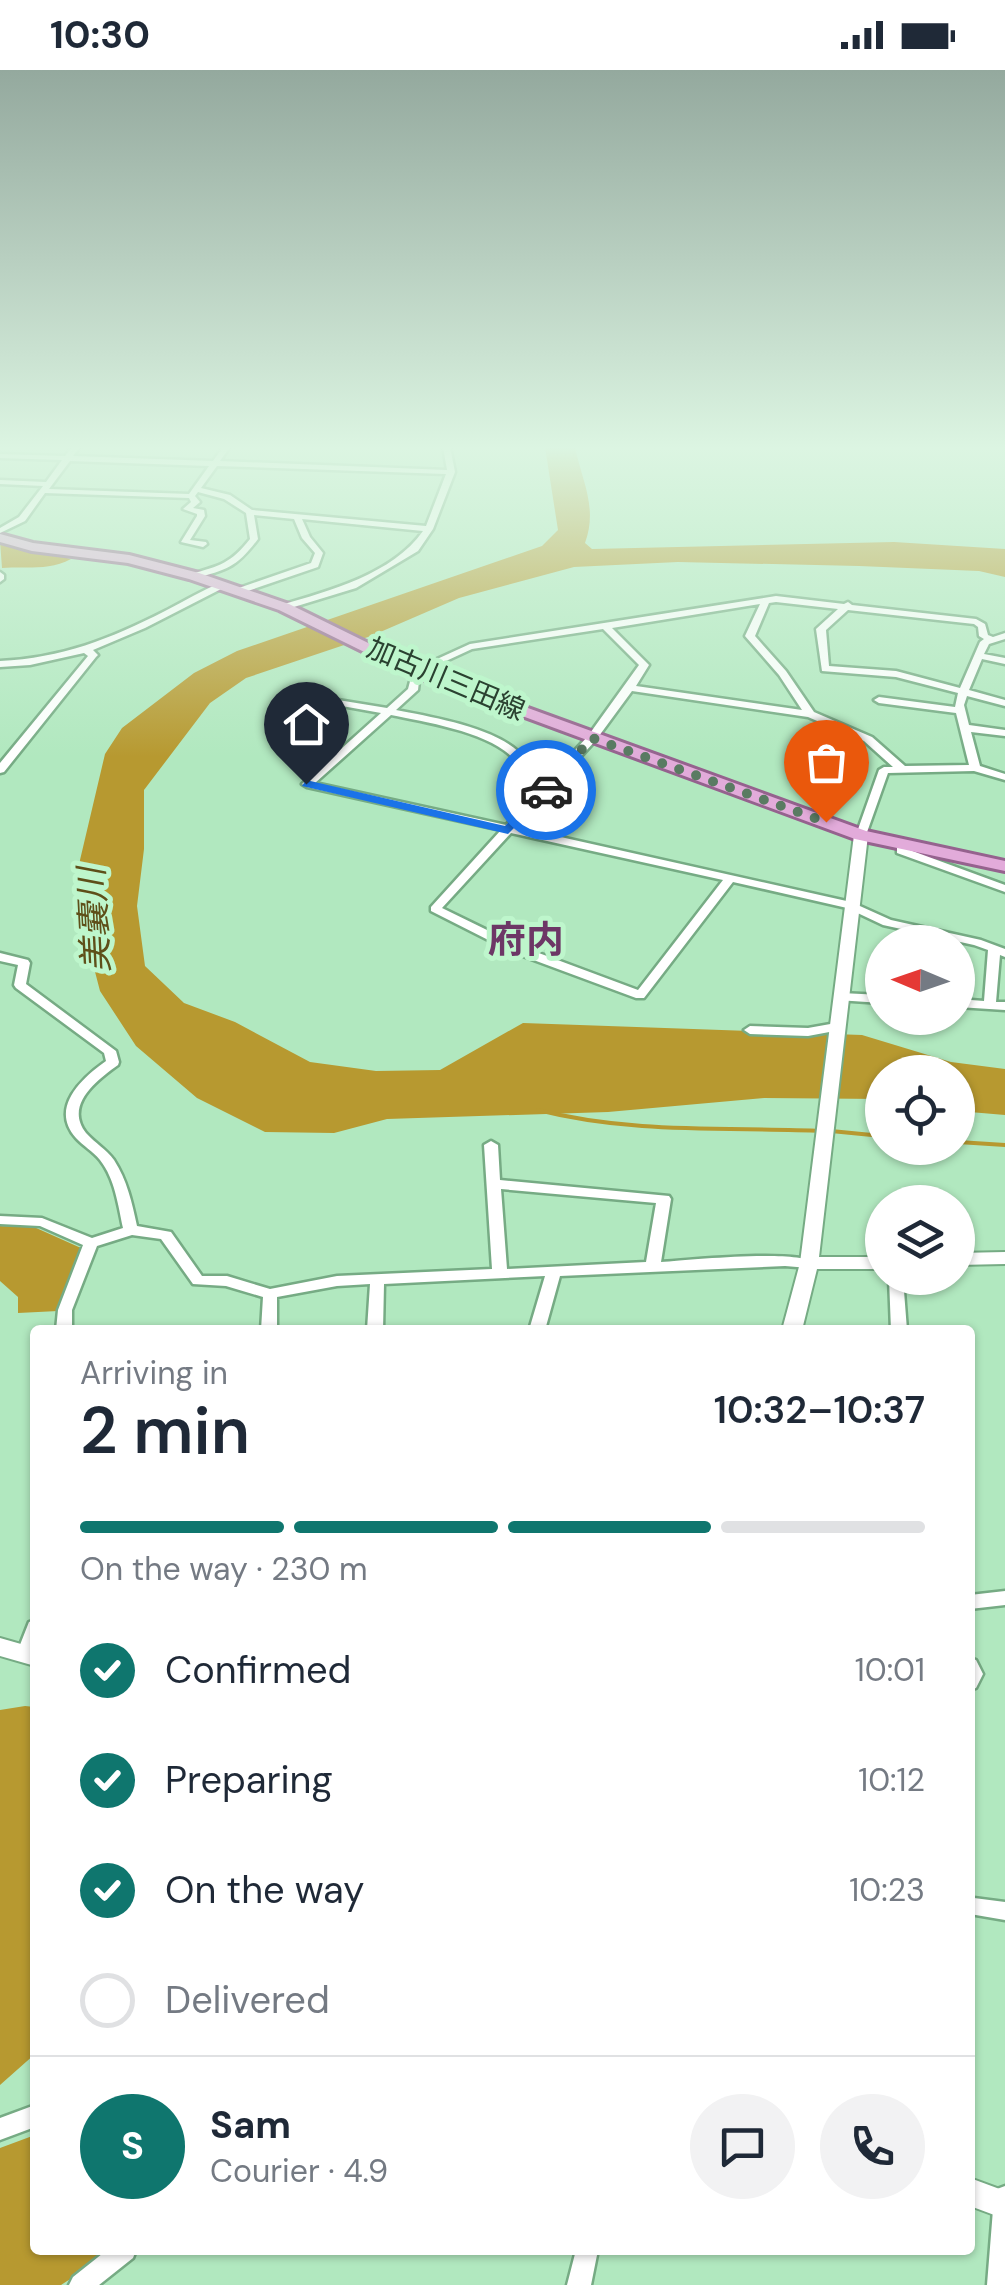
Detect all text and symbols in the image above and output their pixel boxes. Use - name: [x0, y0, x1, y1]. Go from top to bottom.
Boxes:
- text: 10:30: [50, 10, 150, 60]
- street label: 加古川三田線: [361, 629, 531, 729]
- pin: [264, 682, 349, 785]
- icon: home: [279, 697, 334, 752]
- pin: [784, 720, 869, 823]
- icon: bag: [799, 735, 854, 790]
- courier: [496, 740, 596, 840]
- icon: car: [519, 763, 574, 818]
- water label: 美嚢川: [68, 862, 120, 974]
- district label: 府内: [488, 915, 564, 965]
- north arrow: [865, 925, 975, 1035]
- map controls: [865, 925, 975, 1295]
- button: locate: [865, 1055, 975, 1165]
- button: layers: [865, 1185, 975, 1295]
- text: Arriving in: [80, 1352, 228, 1394]
- text: 10:32–10:37: [714, 1385, 925, 1435]
- text: 2 min: [80, 1389, 250, 1473]
- text: On the way · 230 m: [80, 1548, 367, 1590]
- icon: check: [80, 1643, 135, 1698]
- text: Confirmed: [165, 1645, 351, 1695]
- text: 10:01: [855, 1649, 925, 1691]
- icon: check: [80, 1753, 135, 1808]
- text: Preparing: [165, 1755, 333, 1805]
- text: 10:12: [858, 1759, 925, 1801]
- icon: check: [80, 1863, 135, 1918]
- text: On the way: [165, 1865, 364, 1915]
- text: 10:23: [849, 1869, 925, 1911]
- text: Delivered: [165, 1975, 330, 2025]
- button: chat: [690, 2094, 795, 2199]
- button: phone: [820, 2094, 925, 2199]
- text: Sam: [210, 2100, 291, 2150]
- text: S: [121, 2121, 144, 2171]
- text: Courier · 4.9: [210, 2150, 388, 2192]

